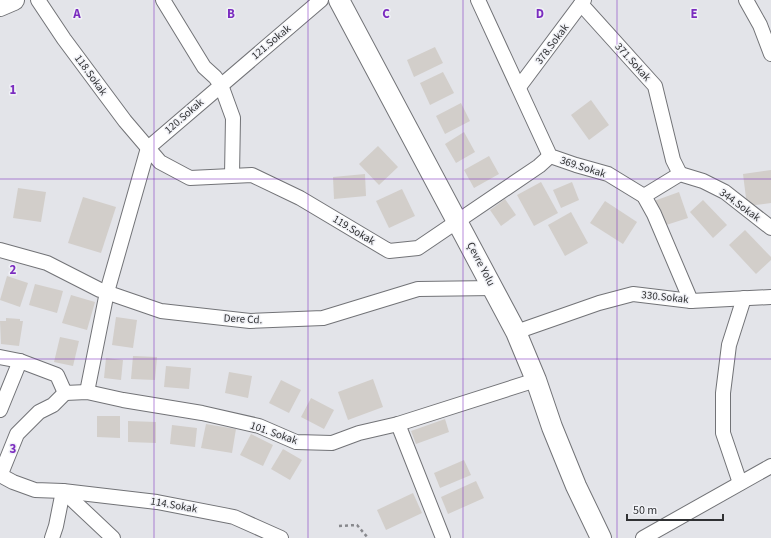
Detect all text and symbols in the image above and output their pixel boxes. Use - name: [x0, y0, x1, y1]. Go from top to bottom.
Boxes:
- text: A: [72, 5, 81, 23]
- text: B: [227, 5, 235, 23]
- text: C: [382, 5, 390, 23]
- text: D: [536, 5, 544, 23]
- text: E: [690, 5, 698, 23]
- street label: 378.Sokak: [532, 20, 573, 67]
- street label: 121.Sokak: [248, 21, 294, 63]
- street label: 371.Sokak: [612, 39, 655, 85]
- street label: 118.Sokak: [71, 51, 111, 99]
- text: 1: [10, 81, 17, 99]
- street label: 120.Sokak: [161, 94, 207, 137]
- street label: 369.Sokak: [558, 153, 608, 182]
- street label: 344.Sokak: [716, 185, 764, 225]
- street label: 119.Sokak: [330, 211, 379, 249]
- street label: Çevre Yolu: [463, 239, 499, 289]
- text: 2: [10, 261, 17, 279]
- street label: 330.Sokak: [641, 287, 690, 307]
- street label: Dere Cd.: [223, 310, 263, 328]
- street label: 101. Sokak: [248, 418, 300, 448]
- text: 3: [10, 440, 17, 458]
- street label: 114.Sokak: [149, 494, 199, 517]
- scale bar: [627, 496, 723, 522]
- text: 50 m: [633, 502, 657, 519]

